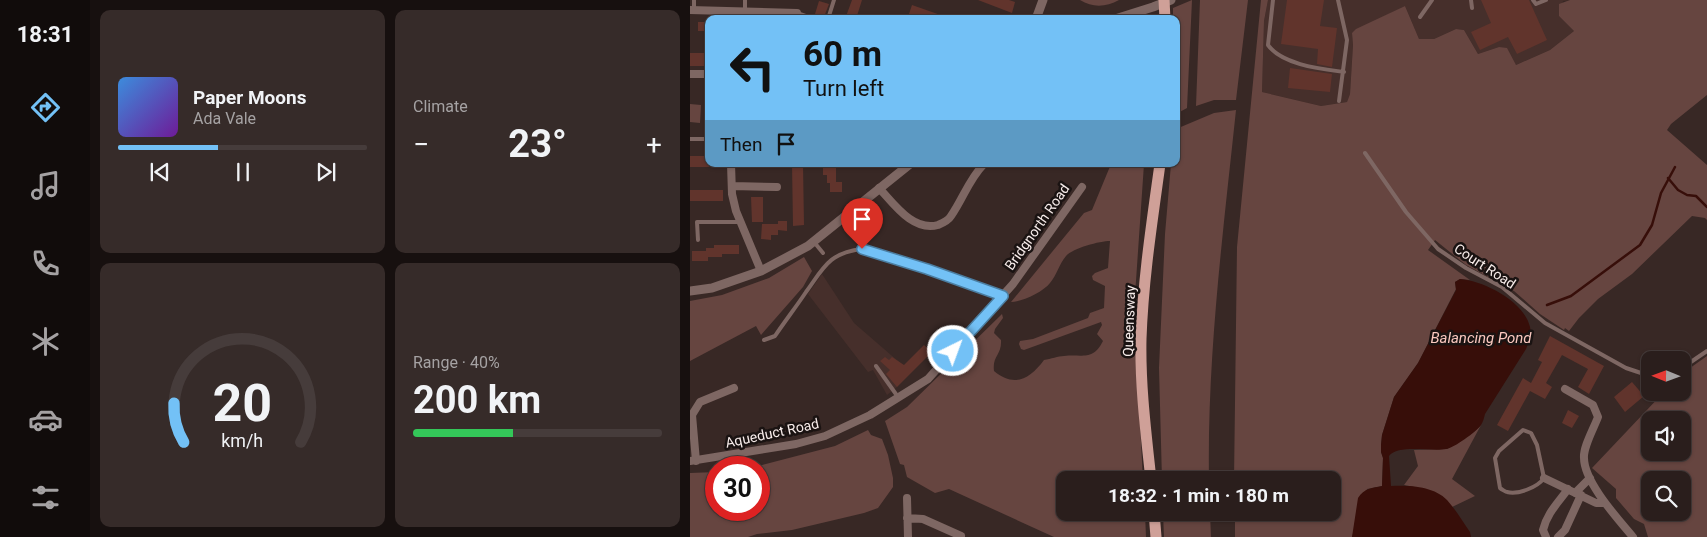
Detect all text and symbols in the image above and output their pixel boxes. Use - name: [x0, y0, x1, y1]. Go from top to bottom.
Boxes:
- text: 18:31: [17, 22, 73, 47]
- text: 60 m: [803, 34, 882, 75]
- icon: left: [720, 35, 785, 100]
- text: Turn left: [803, 76, 884, 101]
- text: Paper Moons: [193, 86, 306, 109]
- icon: directions: [28, 90, 63, 125]
- text: Climate: [413, 97, 468, 116]
- text: Ada Vale: [193, 109, 256, 128]
- text: 23°: [508, 122, 567, 166]
- text: −: [413, 128, 429, 161]
- text: +: [646, 128, 662, 161]
- icon: arrive: [772, 130, 800, 158]
- text: Then: [720, 133, 762, 156]
- icon: previous: [146, 158, 174, 186]
- icon: pause: [229, 158, 257, 186]
- icon: next: [312, 158, 340, 186]
- icon: music: [28, 168, 63, 203]
- street label: Bridgnorth Road: [1001, 181, 1073, 273]
- pin: [841, 198, 883, 249]
- icon: arrive: [848, 205, 876, 233]
- street label: Court Road: [1451, 240, 1519, 292]
- icon: phone: [28, 246, 63, 281]
- street label: Queensway: [1120, 284, 1138, 357]
- icon: climate: [28, 324, 63, 359]
- position arrow: [926, 324, 978, 376]
- water label: Balancing Pond: [1430, 329, 1532, 347]
- north arrow: [1641, 351, 1691, 401]
- map controls: [1641, 351, 1691, 521]
- text: Range · 40%: [413, 353, 500, 372]
- text: 20: [213, 373, 272, 434]
- text: 200 km: [413, 378, 541, 422]
- icon: car: [28, 402, 63, 437]
- button: sound: [1641, 411, 1691, 461]
- street label: Aqueduct Road: [724, 415, 820, 451]
- text: km/h: [222, 430, 263, 451]
- speed limit sign: 30: [705, 456, 770, 521]
- button: search: [1641, 471, 1691, 521]
- icon: filters: [28, 480, 63, 515]
- text: 18:32 · 1 min · 180 m: [1108, 484, 1289, 507]

